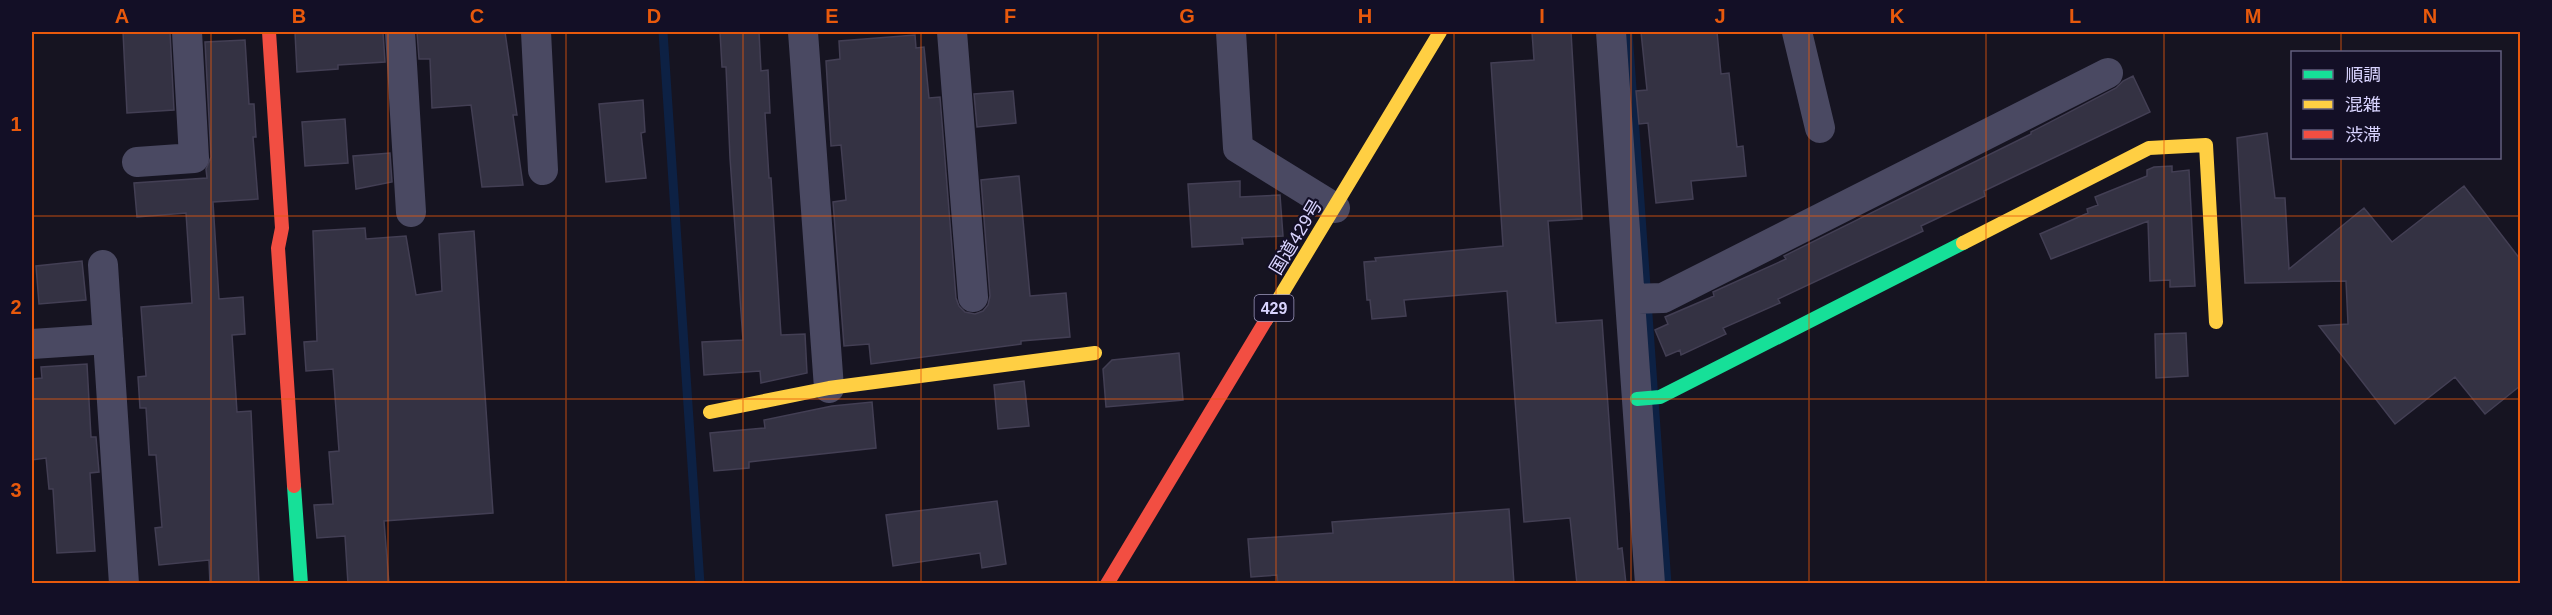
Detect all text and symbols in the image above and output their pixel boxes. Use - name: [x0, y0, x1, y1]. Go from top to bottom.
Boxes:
- text: A: [115, 5, 129, 27]
- text: B: [292, 5, 306, 27]
- text: C: [470, 5, 484, 27]
- text: D: [647, 5, 661, 27]
- text: E: [825, 5, 839, 27]
- text: F: [1004, 5, 1016, 27]
- text: G: [1179, 5, 1195, 27]
- text: H: [1358, 5, 1372, 27]
- text: I: [1539, 5, 1545, 27]
- text: J: [1714, 5, 1726, 27]
- text: K: [1890, 5, 1905, 27]
- text: L: [2069, 5, 2081, 27]
- text: M: [2245, 5, 2261, 27]
- text: N: [2423, 5, 2437, 27]
- legend: [2291, 51, 2501, 159]
- text: 順調: [2345, 65, 2381, 85]
- text: 混雑: [2345, 95, 2381, 115]
- text: 1: [10, 113, 22, 135]
- text: 渋滞: [2345, 125, 2381, 145]
- street label: 国道429号: [1266, 196, 1326, 278]
- road number: 429: [1254, 295, 1294, 321]
- text: 2: [10, 296, 22, 318]
- text: 3: [10, 479, 22, 501]

